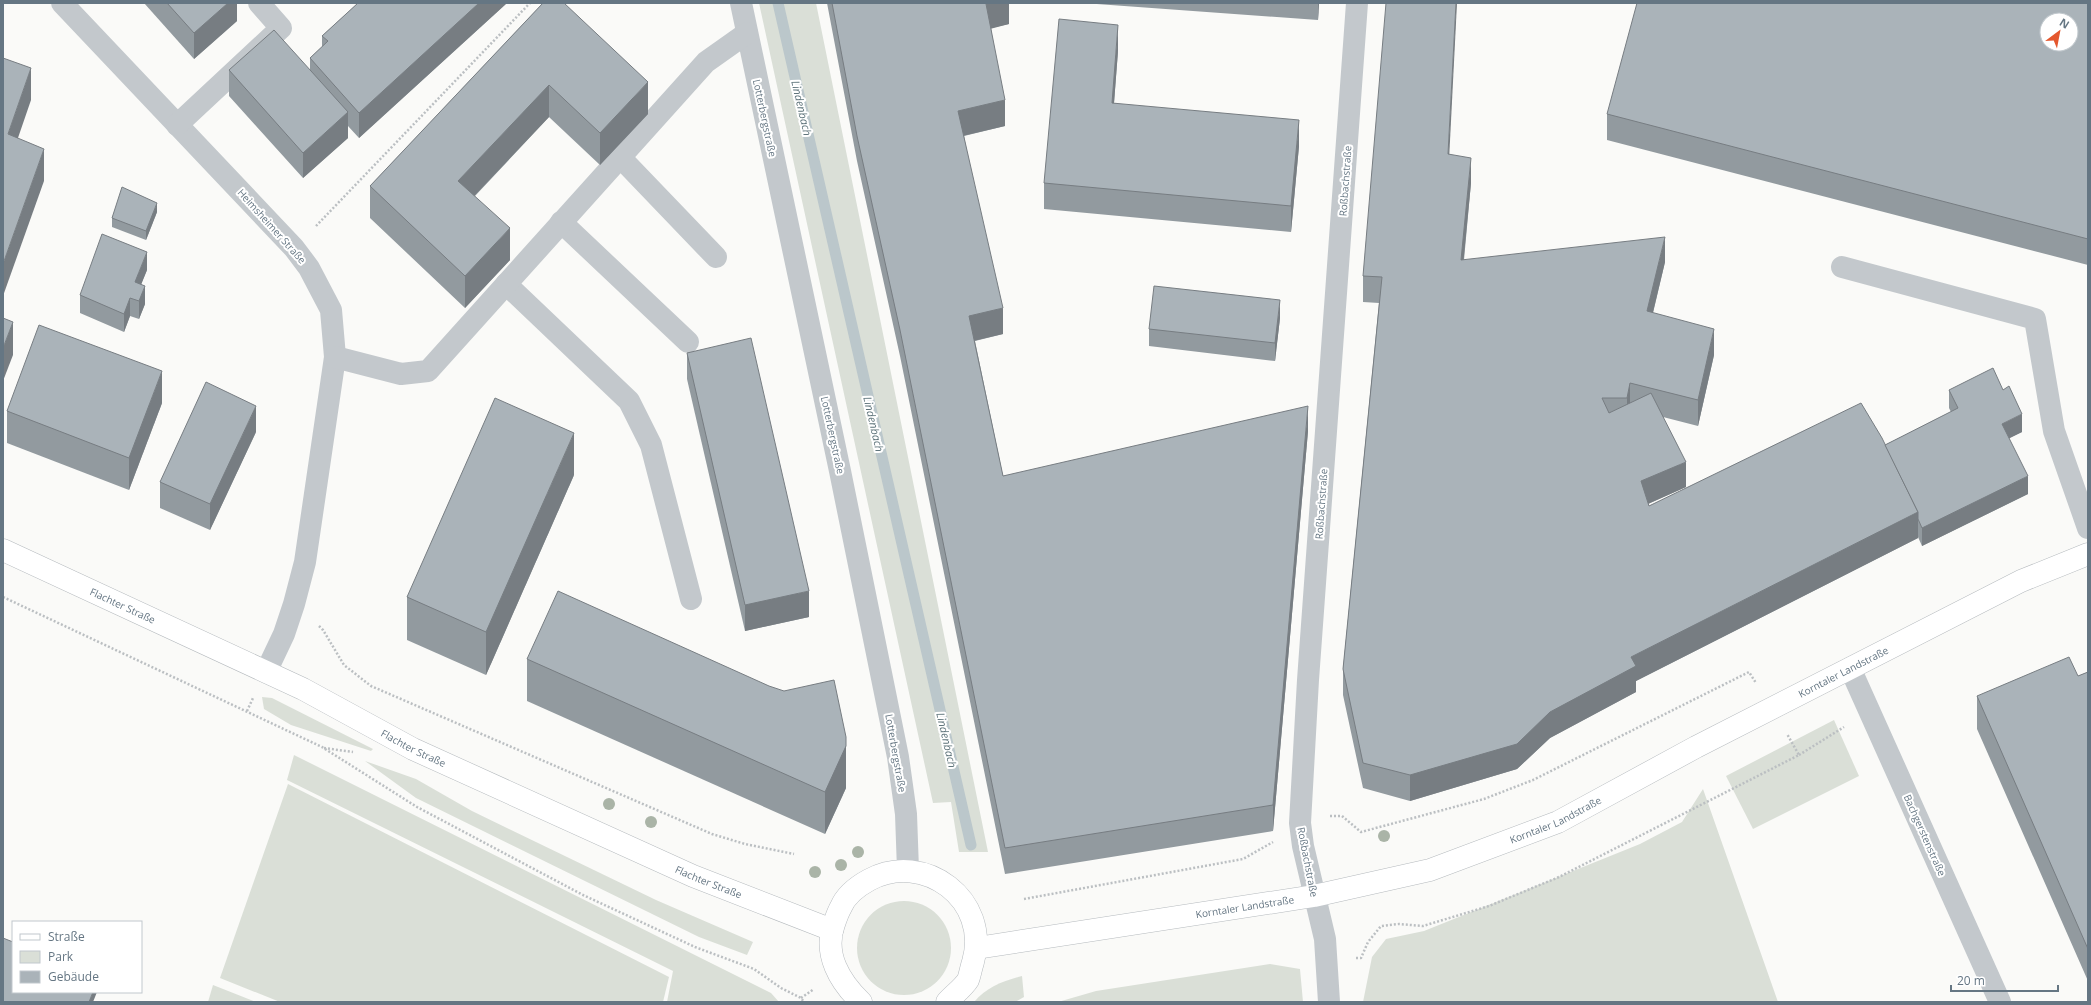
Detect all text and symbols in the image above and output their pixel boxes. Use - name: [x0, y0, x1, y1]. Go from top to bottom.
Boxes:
- north arrow: [2039, 12, 2079, 52]
- text: N: [2057, 14, 2072, 32]
- street label: Lotterbergstraße: [750, 78, 780, 159]
- water label: Lindenbach: [788, 79, 816, 137]
- street label: Roßbachstraße: [1336, 145, 1354, 217]
- street label: Heimsheimer Straße: [235, 186, 310, 267]
- street label: Lotterbergstraße: [818, 395, 848, 476]
- water label: Lindenbach: [860, 395, 888, 453]
- street label: Roßbachstraße: [1312, 468, 1330, 540]
- street label: Flachter Straße: [88, 584, 158, 627]
- street label: Korntaler Landstraße: [1796, 643, 1891, 701]
- water label: Lindenbach: [933, 711, 961, 769]
- street label: Lotterbergstraße: [882, 713, 910, 794]
- street label: Flachter Straße: [379, 726, 448, 770]
- street label: Bachgerstenstraße: [1901, 792, 1949, 878]
- street label: Korntaler Landstraße: [1508, 793, 1604, 847]
- street label: Roßbachstraße: [1294, 826, 1322, 898]
- street label: Flachter Straße: [673, 862, 744, 901]
- street label: Korntaler Landstraße: [1195, 892, 1295, 921]
- legend: [12, 921, 142, 993]
- text: Straße: [48, 928, 85, 945]
- text: Park: [48, 948, 74, 965]
- scale bar: [1951, 967, 2058, 993]
- text: Gebäude: [48, 968, 99, 985]
- text: 20 m: [1957, 972, 1985, 989]

